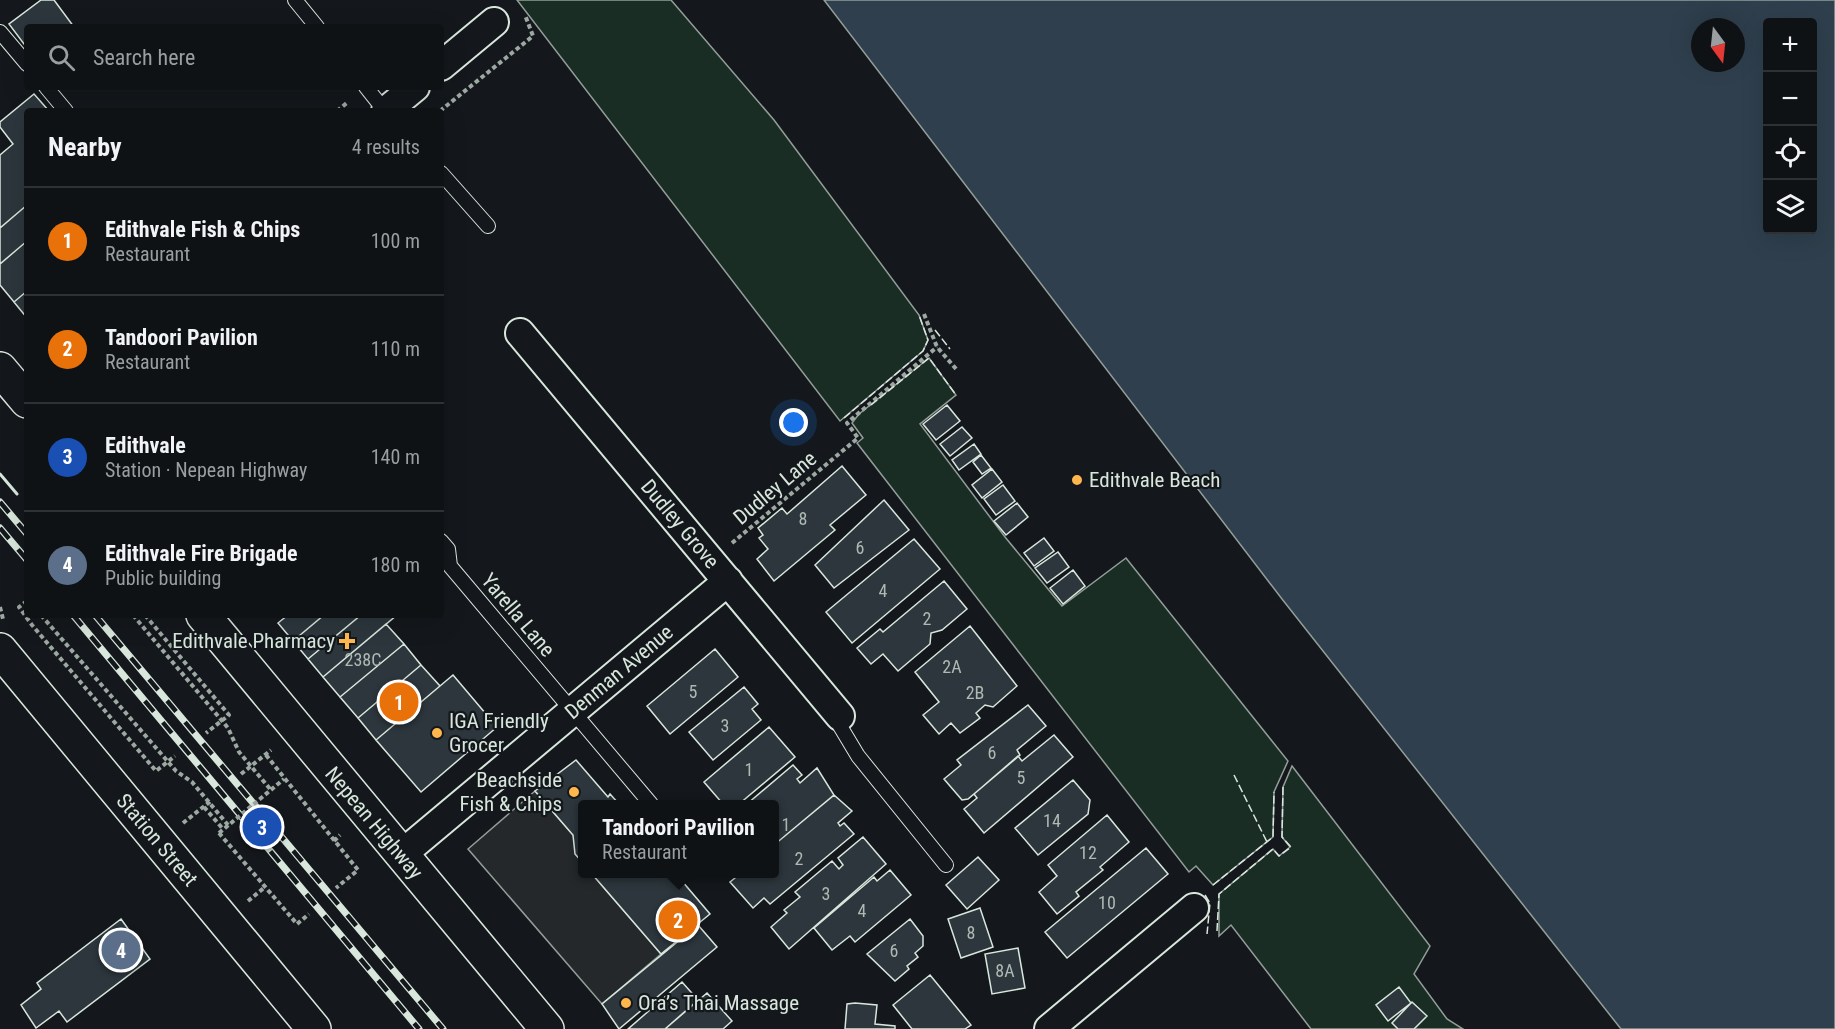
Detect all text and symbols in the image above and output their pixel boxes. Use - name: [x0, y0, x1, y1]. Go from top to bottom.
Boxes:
- north arrow: [1691, 18, 1745, 72]
- map controls: [1763, 18, 1817, 234]
- button: +: [1763, 18, 1817, 72]
- search box: [24, 24, 444, 90]
- icon: search: [45, 41, 78, 74]
- text: Search here: [93, 45, 195, 70]
- button: −: [1763, 72, 1817, 126]
- button: locate: [1763, 126, 1817, 180]
- text: Nearby: [48, 132, 122, 162]
- text: 4 results: [352, 135, 420, 159]
- button: layers: [1763, 180, 1817, 234]
- text: Edithvale Fish & Chips: [105, 217, 300, 242]
- text: 1: [62, 229, 73, 253]
- text: 100 m: [371, 229, 420, 253]
- text: Restaurant: [105, 242, 190, 266]
- text: Tandoori Pavilion: [105, 325, 258, 350]
- text: 2: [62, 337, 73, 361]
- text: 110 m: [371, 337, 420, 361]
- text: Restaurant: [105, 350, 190, 374]
- your location: [779, 408, 808, 437]
- text: Edithvale: [105, 433, 186, 458]
- text: 3: [62, 445, 73, 469]
- text: 140 m: [371, 445, 420, 469]
- street label: Dudley Lane: [729, 446, 821, 530]
- text: Station · Nepean Highway: [105, 458, 307, 482]
- place label: Edithvale Beach: [1089, 468, 1220, 492]
- marker: Edithvale Beach: [1070, 473, 1084, 487]
- street label: Dudley Grove: [636, 475, 724, 573]
- house number: 8: [799, 508, 807, 529]
- house number: 6: [856, 537, 864, 558]
- text: Edithvale Fire Brigade: [105, 541, 298, 566]
- text: 4: [62, 553, 73, 577]
- text: 180 m: [371, 553, 420, 577]
- text: Public building: [105, 566, 221, 590]
- street label: Yarella Lane: [476, 569, 560, 661]
- house number: 4: [879, 580, 888, 601]
- house number: 2: [923, 608, 932, 629]
- street label: Denman Avenue: [560, 620, 678, 724]
- place label: Edithvale Pharmacy: [172, 629, 335, 653]
- marker: Edithvale Pharmacy: [340, 634, 354, 648]
- house number: 238C: [345, 649, 381, 670]
- house number: 2A: [942, 656, 962, 677]
- pin: 1: [380, 680, 418, 724]
- house number: 5: [689, 681, 698, 702]
- house number: 2B: [966, 682, 984, 703]
- place label: IGA Friendly Grocer: [449, 709, 549, 757]
- house number: 3: [721, 715, 729, 736]
- marker: IGA Friendly Grocer: [430, 726, 444, 740]
- house number: 6: [988, 742, 996, 763]
- house number: 1: [745, 759, 753, 780]
- street label: Nepean Highway: [320, 762, 428, 884]
- house number: 5: [1017, 767, 1026, 788]
- place label: Beachside Fish & Chips: [460, 768, 562, 816]
- marker: Beachside Fish & Chips: [567, 785, 581, 799]
- street label: Station Street: [112, 789, 202, 891]
- popup: [578, 800, 779, 878]
- pin: 3: [242, 804, 282, 850]
- house number: 14: [1043, 810, 1061, 831]
- house number: 1: [782, 814, 790, 835]
- text: Tandoori Pavilion: [602, 815, 755, 840]
- text: Restaurant: [602, 840, 687, 864]
- house number: 12: [1079, 842, 1097, 863]
- house number: 2: [795, 848, 804, 869]
- house number: 3: [822, 883, 830, 904]
- house number: 10: [1098, 892, 1116, 913]
- pin: 2: [658, 898, 698, 942]
- house number: 4: [858, 900, 867, 921]
- house number: 8: [967, 922, 975, 943]
- pin: 4: [102, 928, 140, 972]
- house number: 6: [890, 940, 898, 961]
- house number: 8A: [995, 960, 1015, 981]
- place label: Ora’s Thai Massage: [638, 991, 799, 1015]
- marker: Ora’s Thai Massage: [619, 996, 633, 1010]

